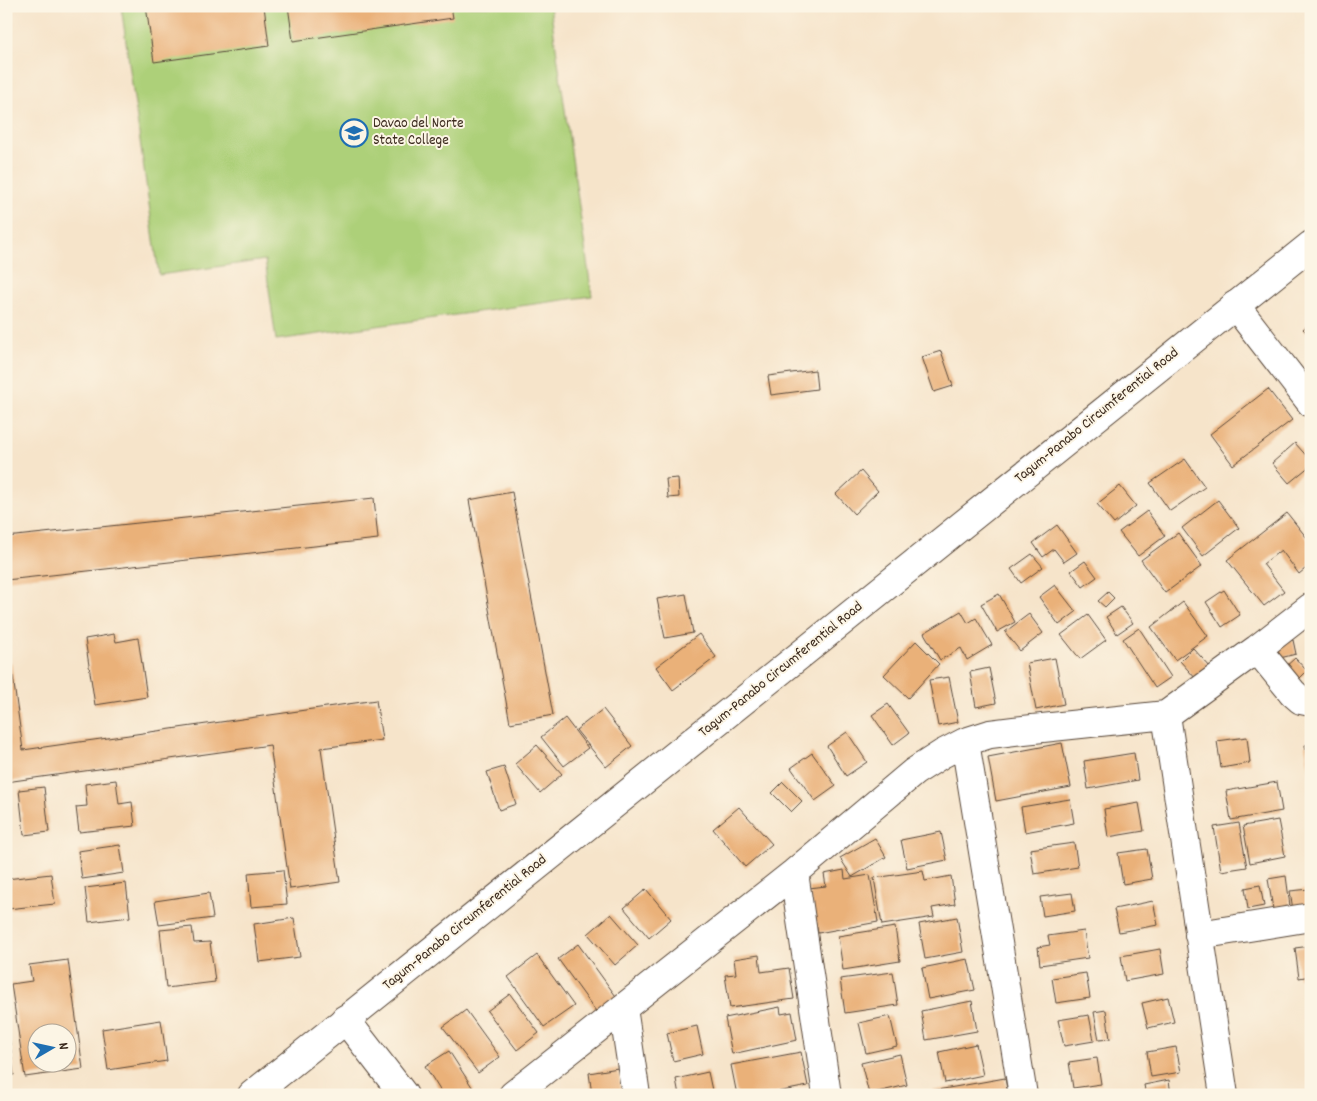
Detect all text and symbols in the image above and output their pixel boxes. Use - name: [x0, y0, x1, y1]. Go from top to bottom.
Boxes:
- place label: Davao del Norte State College: [373, 113, 464, 152]
- school or university icon: Davao del Norte State College: [339, 118, 369, 148]
- street label: Tagum-Panabo Circumferential Road: [1010, 343, 1184, 489]
- street label: Tagum-Panabo Circumferential Road: [694, 597, 868, 743]
- street label: Tagum-Panabo Circumferential Road: [378, 850, 552, 996]
- north arrow: [28, 1024, 78, 1074]
- text: N: [52, 1041, 73, 1051]

